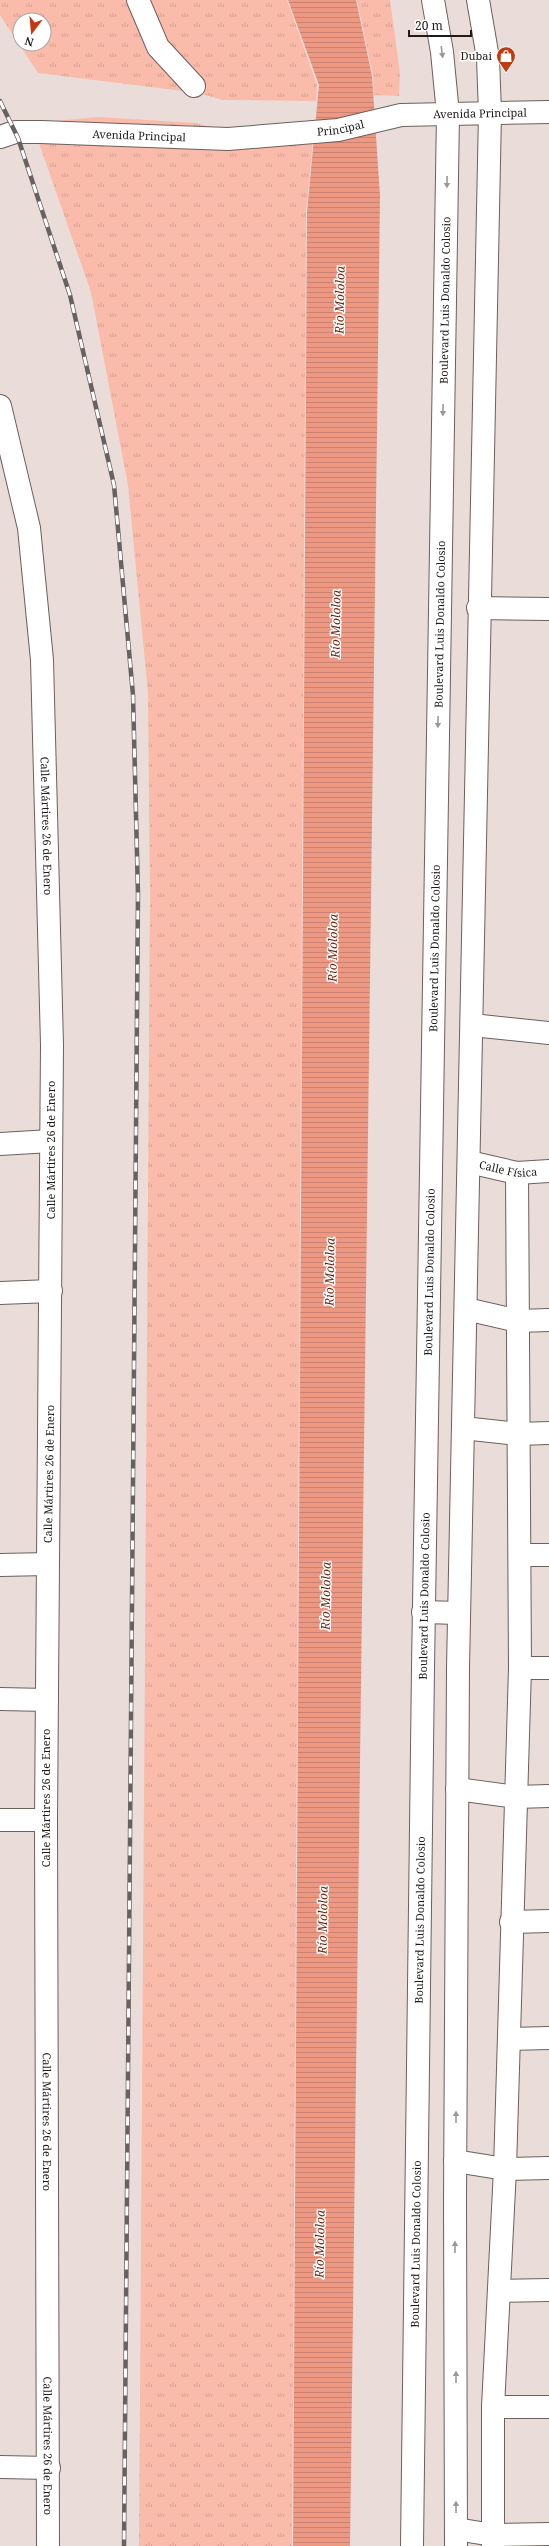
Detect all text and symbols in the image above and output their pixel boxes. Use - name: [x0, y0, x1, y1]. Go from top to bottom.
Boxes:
- north arrow: [12, 12, 52, 52]
- scale bar: [409, 12, 471, 38]
- text: 20 m: [415, 17, 443, 34]
- text: N: [23, 34, 35, 50]
- shop icon: Dubai: [495, 45, 517, 73]
- one-way arrow: [439, 46, 445, 58]
- place label: Dubai: [461, 48, 492, 63]
- street label: Avenida Principal: [433, 104, 527, 121]
- street label: Principal: [316, 116, 366, 139]
- street label: Avenida Principal: [92, 126, 187, 144]
- one-way arrow: [444, 176, 450, 189]
- street label: Boulevard Luis Donaldo Colosio: [436, 216, 453, 384]
- water label: Río Mololoa: [330, 266, 349, 335]
- one-way arrow: [440, 404, 446, 417]
- street label: Boulevard Luis Donaldo Colosio: [430, 540, 448, 708]
- water label: Río Mololoa: [326, 590, 345, 659]
- one-way arrow: [435, 716, 441, 729]
- street label: Calle Mártires 26 de Enero: [38, 756, 56, 895]
- street label: Boulevard Luis Donaldo Colosio: [425, 864, 443, 1032]
- water label: Río Mololoa: [323, 914, 342, 983]
- street label: Calle Mártires 26 de Enero: [43, 1081, 58, 1219]
- street label: Calle Física: [478, 1157, 538, 1180]
- street label: Boulevard Luis Donaldo Colosio: [420, 1188, 438, 1356]
- water label: Río Mololoa: [320, 1238, 339, 1307]
- street label: Calle Mártires 26 de Enero: [40, 1405, 57, 1543]
- street label: Boulevard Luis Donaldo Colosio: [415, 1512, 433, 1680]
- water label: Río Mololoa: [316, 1562, 335, 1631]
- street label: Calle Mártires 26 de Enero: [38, 1729, 53, 1867]
- street label: Boulevard Luis Donaldo Colosio: [411, 1836, 428, 2004]
- water label: Río Mololoa: [313, 1886, 332, 1955]
- street label: Calle Mártires 26 de Enero: [40, 2052, 55, 2191]
- one-way arrow: [453, 2110, 459, 2123]
- street label: Boulevard Luis Donaldo Colosio: [407, 2160, 424, 2328]
- water label: Río Mololoa: [310, 2210, 329, 2279]
- one-way arrow: [452, 2240, 458, 2253]
- one-way arrow: [453, 2370, 459, 2383]
- street label: Calle Mártires 26 de Enero: [41, 2376, 56, 2515]
- one-way arrow: [453, 2500, 459, 2513]

